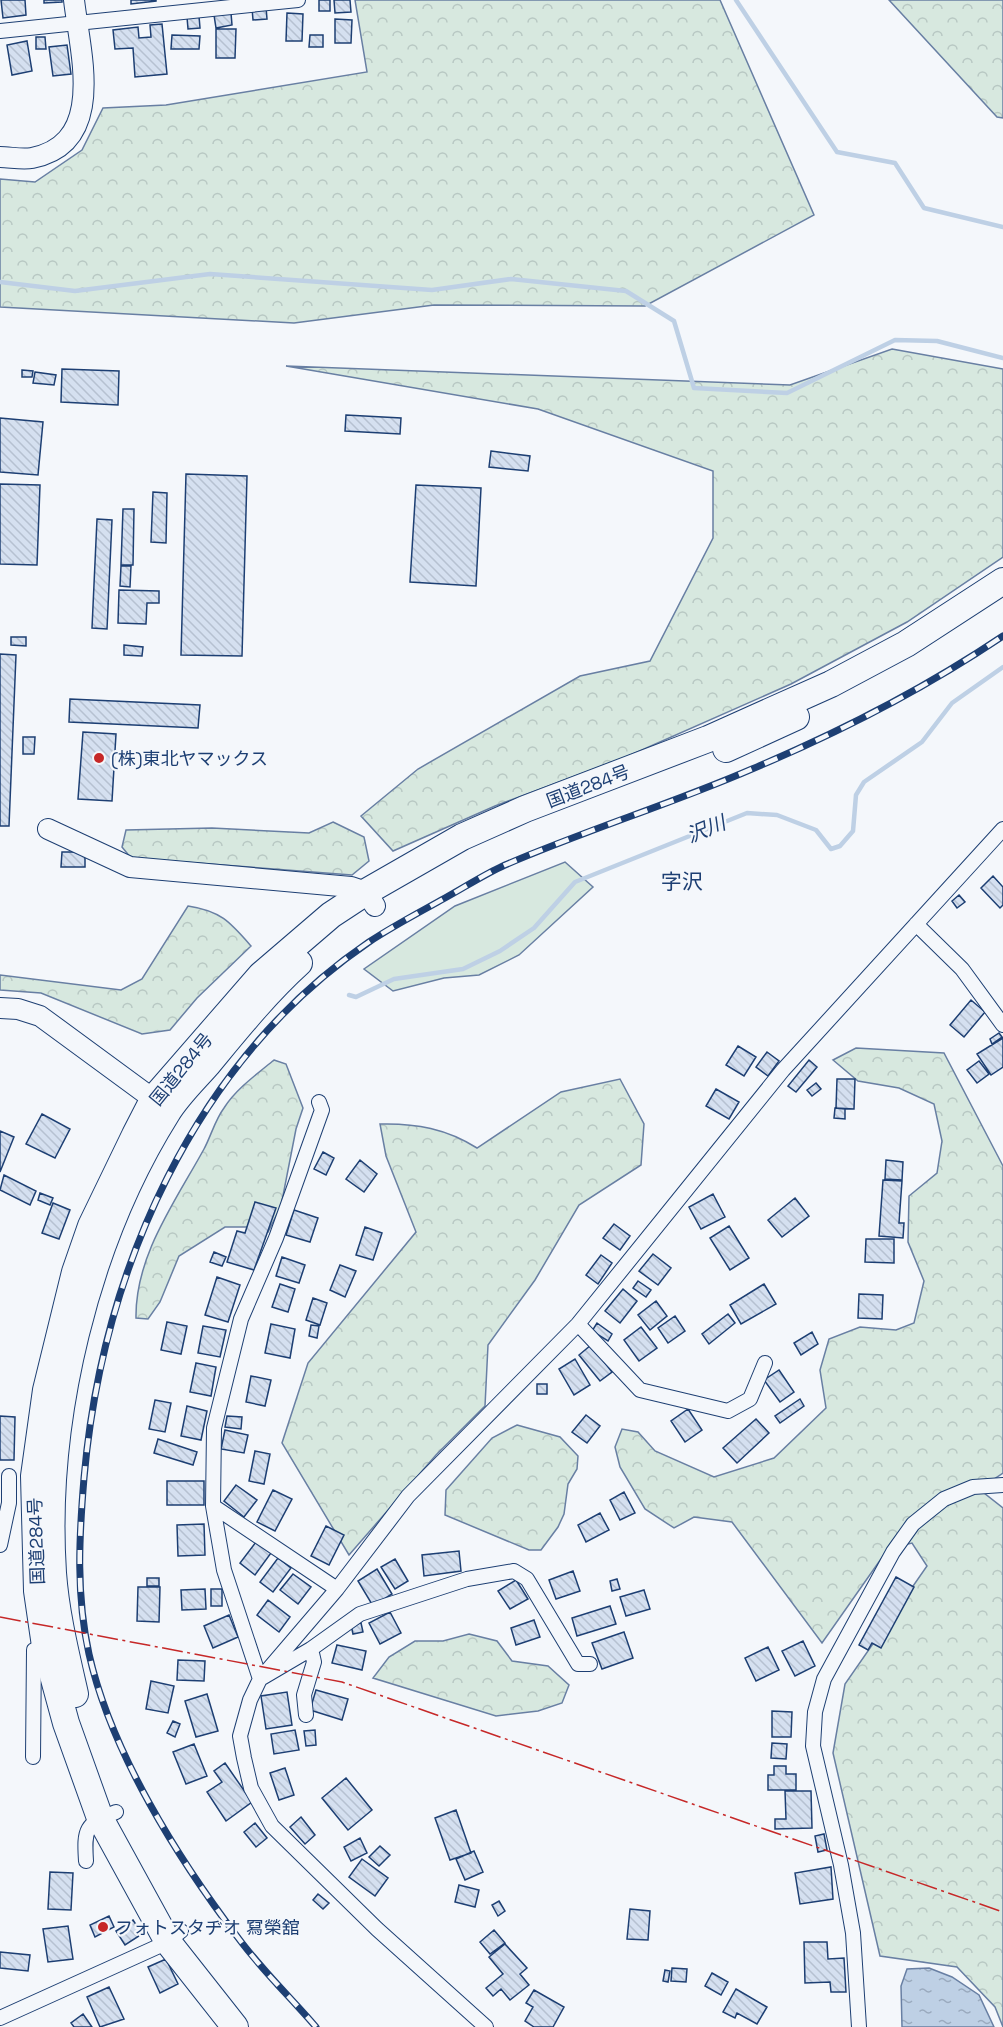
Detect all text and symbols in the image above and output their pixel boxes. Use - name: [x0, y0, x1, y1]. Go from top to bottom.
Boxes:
- place label: (株)東北ヤマックス: [111, 747, 268, 770]
- marker: (株)東北ヤマックス: [92, 751, 106, 765]
- street label: 国道284号: [543, 760, 633, 812]
- water label: 沢川: [683, 809, 731, 849]
- district label: 字沢: [661, 868, 703, 895]
- street label: 国道284号: [145, 1028, 217, 1110]
- street label: 国道284号: [23, 1497, 49, 1585]
- place label: フォトスタヂオ 冩榮舘: [115, 1916, 300, 1939]
- marker: フォトスタヂオ 冩榮舘: [96, 1920, 110, 1934]

